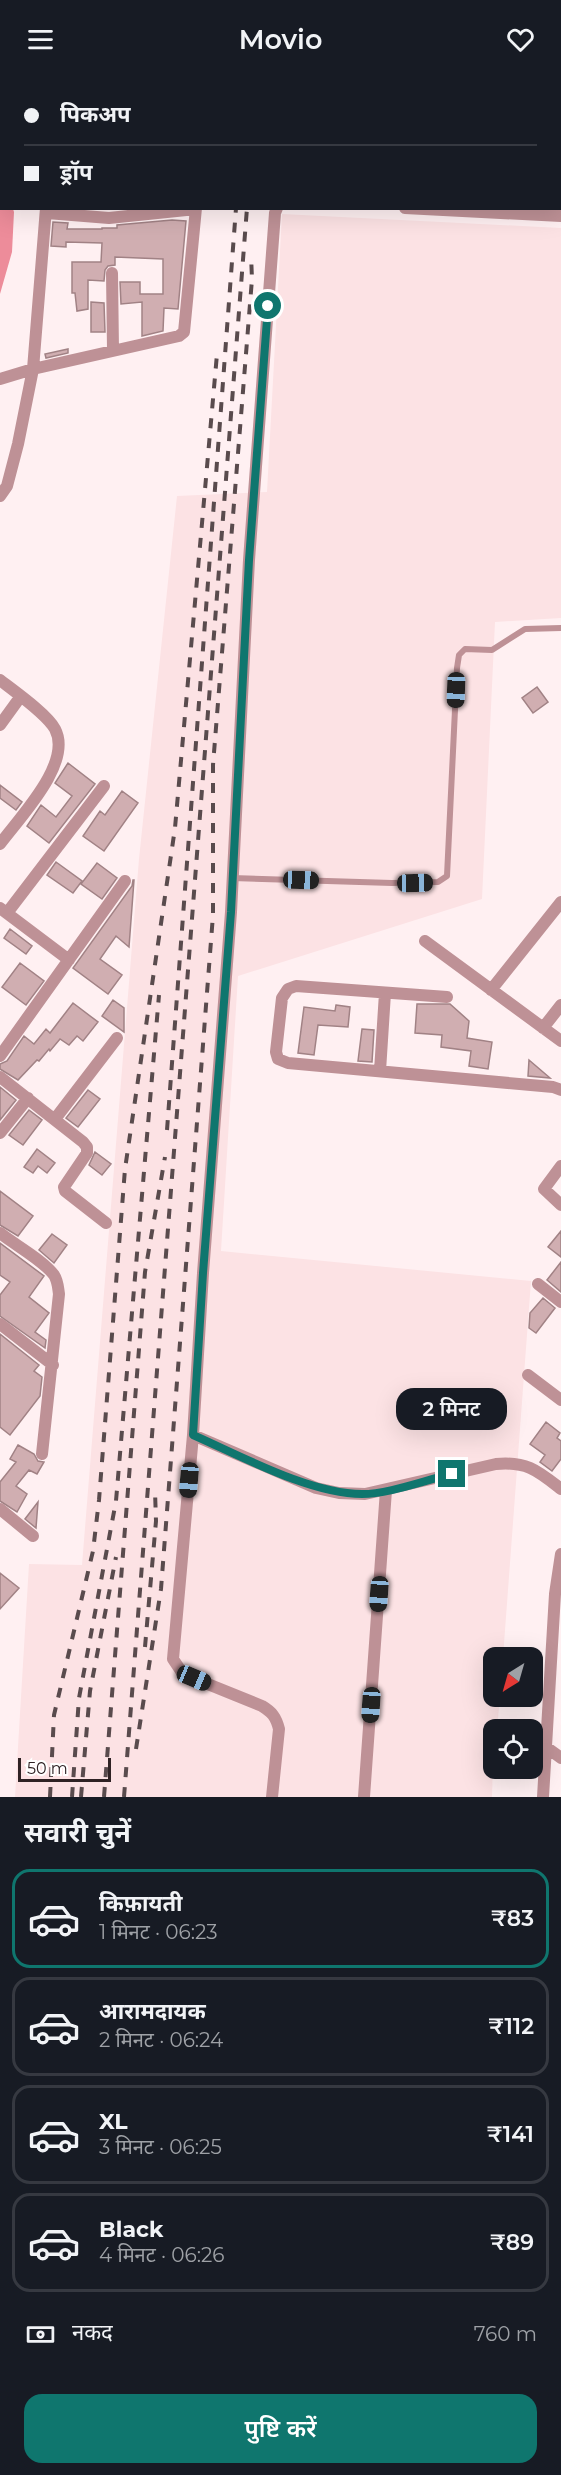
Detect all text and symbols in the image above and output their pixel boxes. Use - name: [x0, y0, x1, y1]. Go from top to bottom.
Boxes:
- icon: menu: [24, 23, 57, 56]
- text: Movio: [239, 23, 322, 56]
- icon: heart: [504, 23, 537, 56]
- text: पिकअप: [60, 101, 131, 128]
- text: ड्रॉप: [60, 159, 93, 186]
- route start: [254, 292, 281, 319]
- car: [446, 672, 466, 708]
- car: [283, 870, 319, 890]
- car: [397, 874, 433, 892]
- callout: 2 मिनट: [396, 1387, 508, 1429]
- text: 2 मिनट: [423, 1397, 480, 1421]
- route end: [438, 1460, 465, 1487]
- car: [178, 1461, 200, 1499]
- car: [369, 1575, 389, 1613]
- north arrow: [483, 1647, 543, 1707]
- map controls: [483, 1647, 543, 1779]
- car: [174, 1663, 214, 1693]
- car: [361, 1686, 381, 1724]
- button: locate: [483, 1719, 543, 1779]
- scale bar: [18, 1755, 111, 1782]
- text: 50 m: [27, 1759, 68, 1778]
- text: सवारी चुनें: [24, 1816, 131, 1849]
- text: किफ़ायती: [99, 1890, 183, 1917]
- icon: car: [27, 1892, 81, 1946]
- text: ₹83: [491, 1905, 534, 1932]
- text: 1 मिनट · 06:23: [99, 1920, 218, 1944]
- text: आरामदायक: [99, 1998, 206, 2025]
- icon: car: [27, 2000, 81, 2054]
- text: ₹112: [488, 2013, 534, 2040]
- text: 2 मिनट · 06:24: [99, 2028, 223, 2052]
- icon: car: [27, 2108, 81, 2162]
- text: XL: [99, 2108, 128, 2135]
- text: ₹141: [487, 2121, 534, 2148]
- text: 3 मिनट · 06:25: [99, 2135, 222, 2159]
- icon: car: [27, 2216, 81, 2270]
- text: Black: [99, 2216, 163, 2243]
- text: ₹89: [490, 2229, 534, 2256]
- text: 4 मिनट · 06:26: [99, 2243, 224, 2267]
- icon: cash: [24, 2318, 57, 2351]
- text: नकद: [72, 2319, 113, 2346]
- text: 760 m: [474, 2322, 537, 2346]
- button: पुष्टि करें: [24, 2394, 537, 2463]

